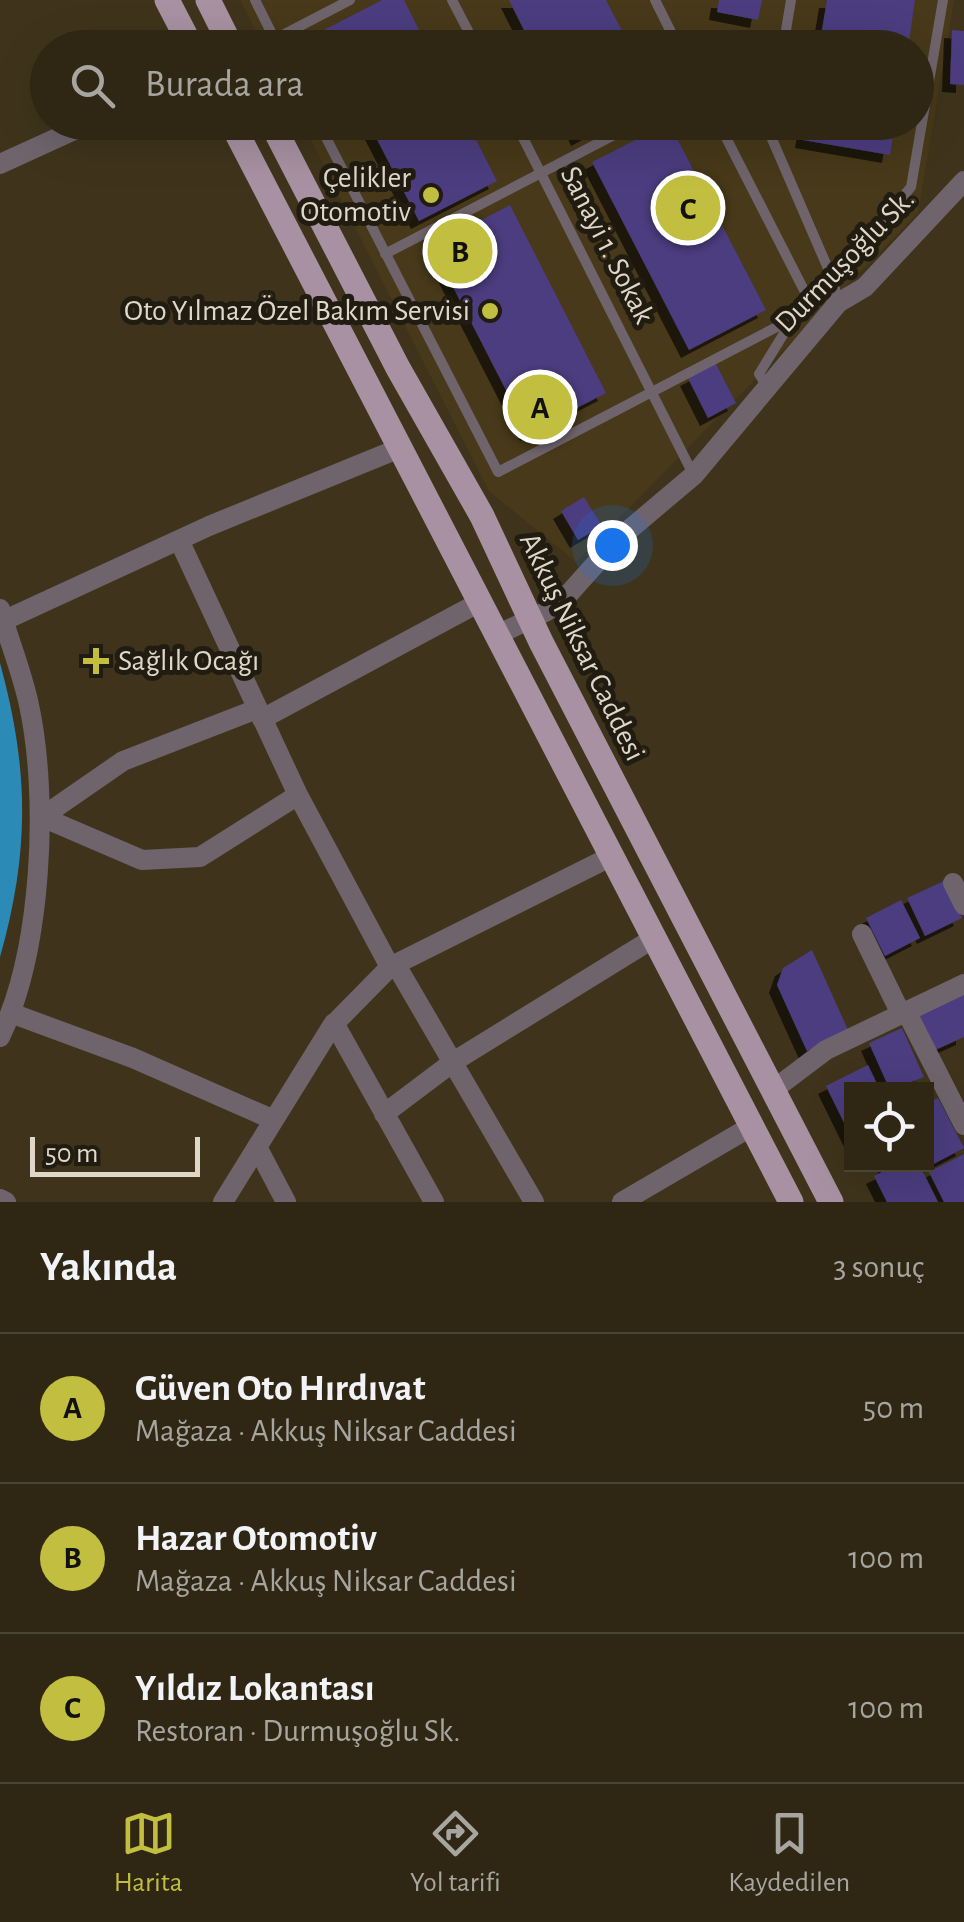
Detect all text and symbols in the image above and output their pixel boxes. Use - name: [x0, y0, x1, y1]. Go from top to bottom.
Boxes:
- search box: [30, 30, 934, 140]
- icon: search: [65, 58, 120, 113]
- text: Burada ara: [145, 66, 304, 104]
- street label: Sanayi 1. Sokak: [555, 162, 660, 329]
- place label: Çelikler Otomotiv: [300, 163, 411, 227]
- pin: C: [656, 170, 720, 246]
- marker: Çelikler Otomotiv: [420, 184, 442, 206]
- street label: Durmuşoğlu Sk.: [770, 184, 920, 338]
- pin: B: [428, 214, 492, 288]
- place label: Oto Yılmaz Özel Bakım Servisi: [124, 295, 470, 326]
- marker: Oto Yılmaz Özel Bakım Servisi: [479, 300, 501, 322]
- pin: A: [508, 370, 572, 444]
- your location: [587, 520, 638, 571]
- street label: Akkuş Niksar Caddesi: [514, 528, 650, 766]
- place label: Sağlık Ocağı: [118, 646, 259, 676]
- marker: Sağlık Ocağı: [83, 648, 109, 674]
- map controls: [844, 1082, 934, 1172]
- button: locate: [844, 1082, 934, 1172]
- scale bar: [30, 1132, 200, 1176]
- text: 50 m: [45, 1140, 99, 1168]
- text: Yakında: [40, 1246, 177, 1288]
- text: 3 sonuç: [833, 1251, 924, 1283]
- text: Güven Oto Hırdıvat: [135, 1370, 425, 1408]
- text: A: [63, 1392, 82, 1424]
- text: 50 m: [863, 1392, 924, 1424]
- text: Mağaza · Akkuş Niksar Caddesi: [135, 1415, 517, 1447]
- text: Hazar Otomotiv: [135, 1520, 377, 1558]
- text: B: [63, 1542, 82, 1574]
- text: 100 m: [848, 1542, 924, 1574]
- text: Mağaza · Akkuş Niksar Caddesi: [135, 1565, 517, 1597]
- text: Yıldız Lokantası: [135, 1670, 375, 1708]
- text: C: [64, 1692, 81, 1724]
- text: 100 m: [848, 1692, 924, 1724]
- text: Restoran · Durmuşoğlu Sk.: [135, 1715, 461, 1747]
- tab: Harita: [114, 1806, 183, 1900]
- tab: Yol tarifi: [410, 1806, 501, 1900]
- tab: Kaydedilen: [728, 1806, 850, 1900]

